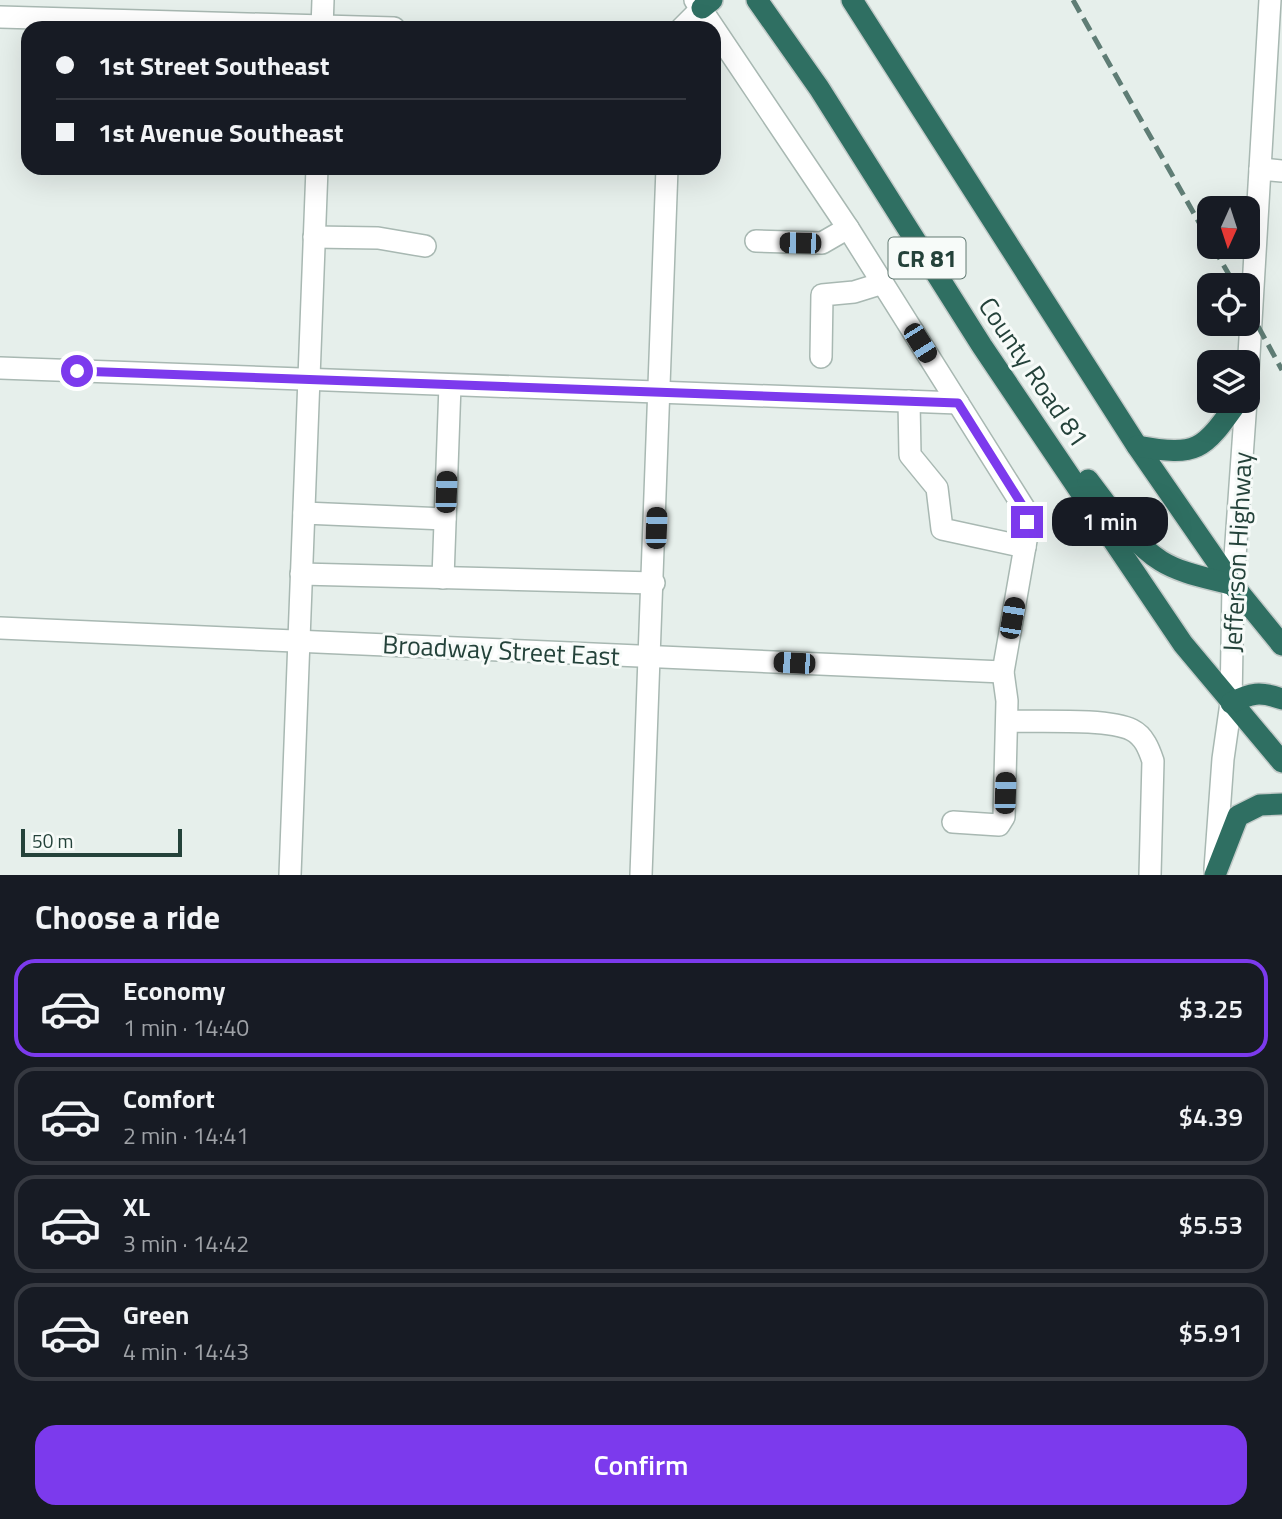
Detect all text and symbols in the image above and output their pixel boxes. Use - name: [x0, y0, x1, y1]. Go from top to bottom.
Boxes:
- text: 1st Street Southeast: [98, 46, 329, 85]
- text: 1st Avenue Southeast: [98, 113, 344, 152]
- north arrow: [1197, 196, 1260, 259]
- map controls: [1197, 196, 1260, 413]
- car: [779, 232, 822, 254]
- road number: CR 81: [888, 237, 965, 278]
- button: locate: [1197, 273, 1260, 336]
- street label: County Road 81: [969, 289, 1099, 455]
- car: [900, 320, 941, 366]
- button: layers: [1197, 350, 1260, 413]
- route start: [61, 355, 93, 387]
- street label: Jefferson Highway: [1212, 451, 1262, 653]
- car: [435, 471, 458, 513]
- callout: 1 min: [1052, 498, 1167, 546]
- text: 1 min: [1082, 504, 1138, 539]
- route end: [1011, 506, 1043, 538]
- car: [645, 507, 668, 549]
- car: [999, 595, 1026, 641]
- street label: Broadway Street East: [381, 624, 621, 676]
- car: [773, 651, 816, 675]
- car: [994, 772, 1017, 814]
- scale bar: [21, 826, 182, 858]
- text: 50 m: [32, 826, 73, 855]
- text: Choose a ride: [35, 893, 220, 941]
- text: Economy: [123, 971, 225, 1010]
- icon: car: [39, 977, 102, 1040]
- text: $3.25: [1179, 989, 1243, 1028]
- text: 1 min · 14:40: [123, 1010, 249, 1045]
- text: Comfort: [123, 1079, 215, 1118]
- icon: car: [39, 1085, 102, 1148]
- text: $4.39: [1179, 1097, 1243, 1136]
- text: 2 min · 14:41: [123, 1118, 249, 1153]
- text: XL: [123, 1187, 150, 1226]
- icon: car: [39, 1193, 102, 1256]
- text: $5.53: [1179, 1205, 1243, 1244]
- text: 3 min · 14:42: [123, 1226, 249, 1261]
- text: Green: [123, 1295, 189, 1334]
- icon: car: [39, 1301, 102, 1364]
- text: $5.91: [1179, 1313, 1243, 1352]
- text: 4 min · 14:43: [123, 1334, 249, 1369]
- button: Confirm: [35, 1425, 1247, 1505]

